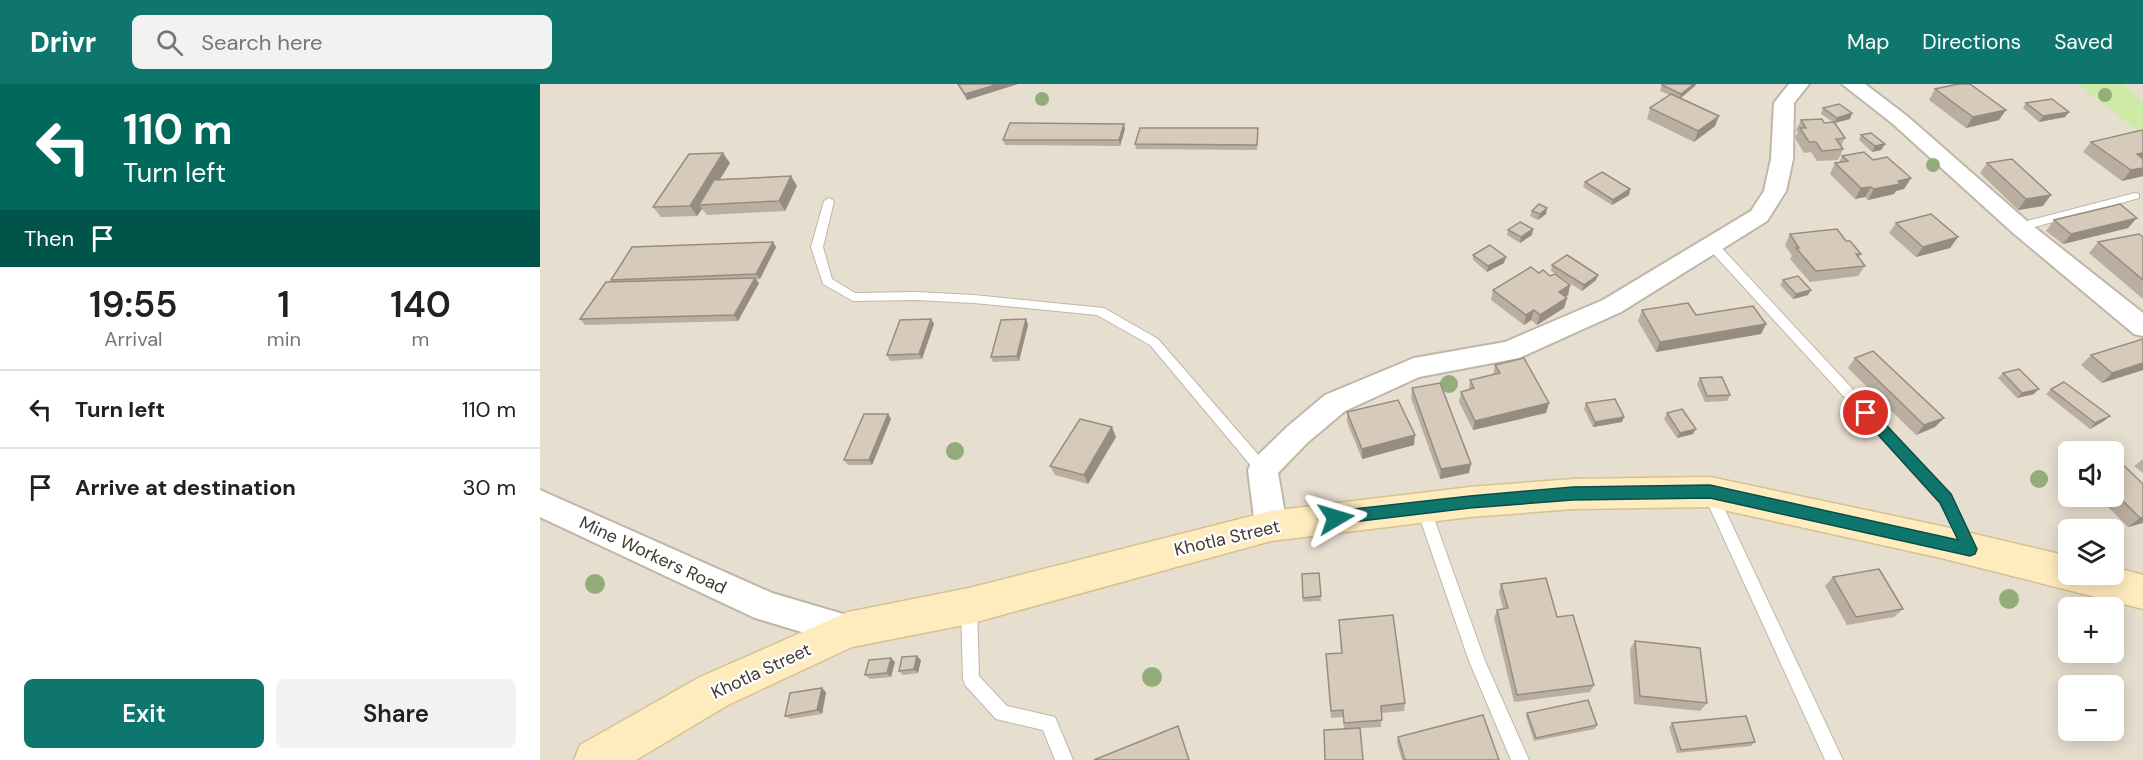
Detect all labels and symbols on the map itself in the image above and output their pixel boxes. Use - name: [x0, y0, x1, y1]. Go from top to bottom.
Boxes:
- pin: [1840, 387, 1891, 438]
- position arrow: [1304, 486, 1368, 550]
- street label: Mine Workers Road: [576, 510, 730, 600]
- street label: Khotla Street: [1172, 514, 1282, 562]
- street label: Khotla Street: [707, 637, 815, 705]

